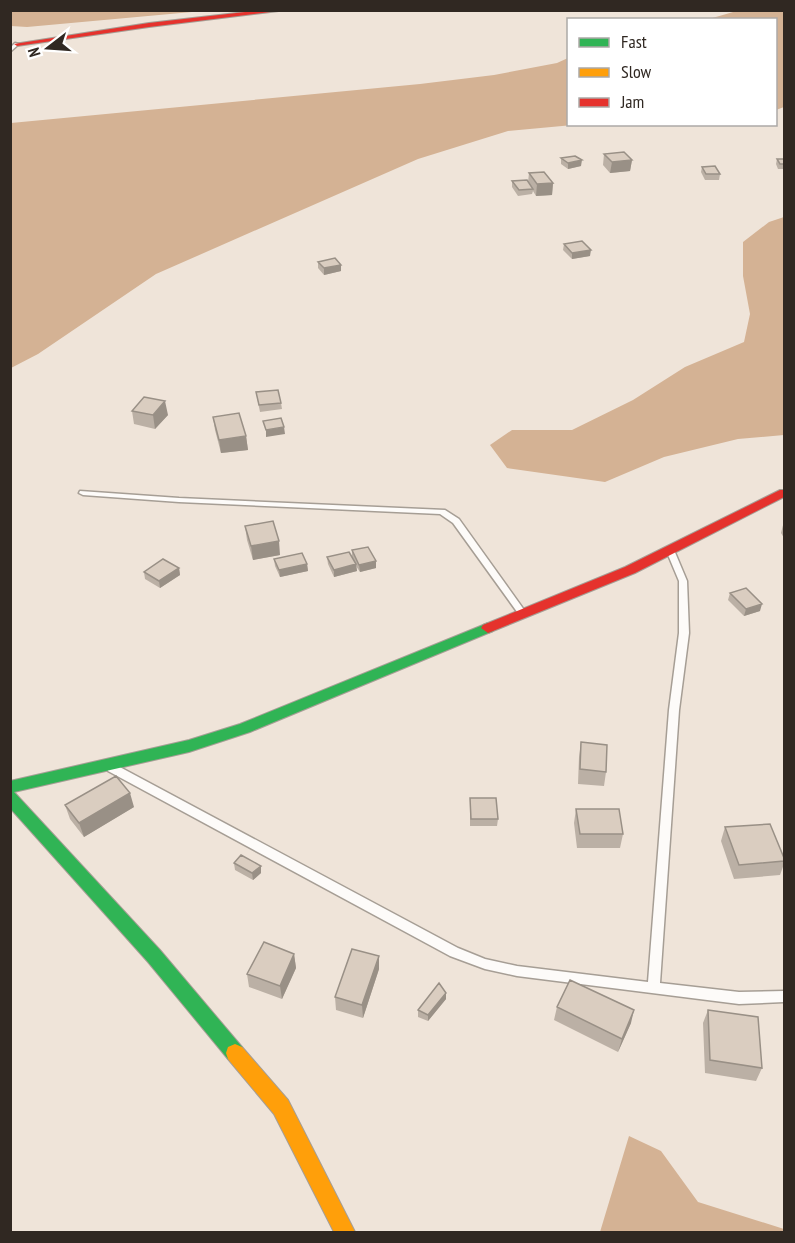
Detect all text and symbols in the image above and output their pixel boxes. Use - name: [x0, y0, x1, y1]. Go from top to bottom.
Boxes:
- north arrow: [18, 18, 78, 78]
- legend: [567, 18, 777, 126]
- text: Fast: [621, 30, 647, 53]
- text: N: [23, 45, 44, 59]
- text: Slow: [621, 60, 652, 83]
- text: Jam: [620, 90, 644, 113]

